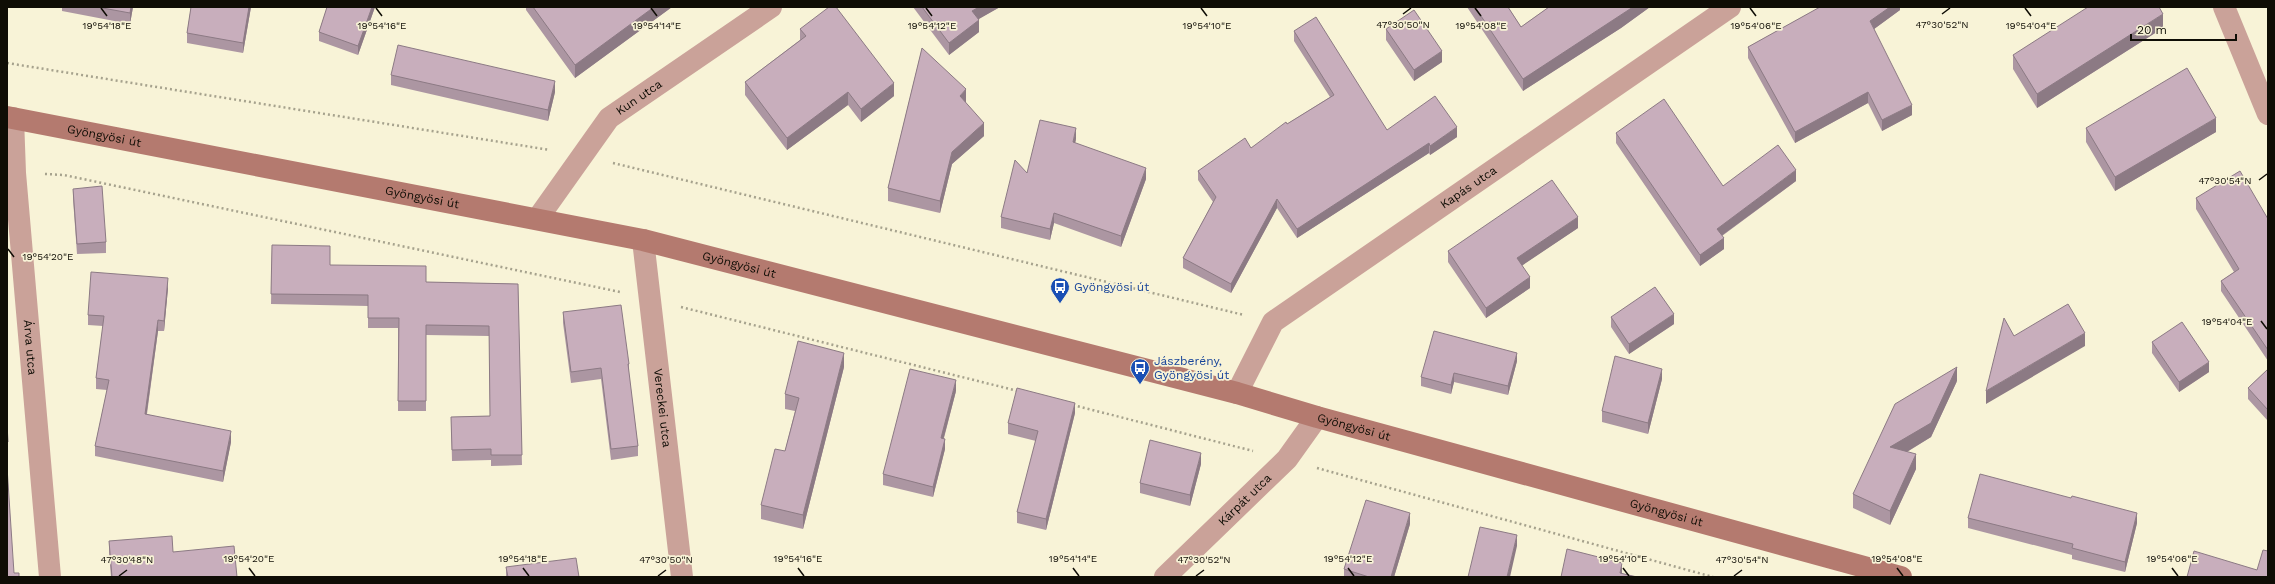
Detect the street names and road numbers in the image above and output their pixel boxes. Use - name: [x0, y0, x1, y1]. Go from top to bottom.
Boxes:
- street label: Kun utca: [613, 77, 665, 118]
- street label: Gyöngyösi út: [66, 122, 142, 150]
- street label: Kapás utca: [1438, 163, 1499, 212]
- street label: Gyöngyösi út: [384, 183, 461, 211]
- street label: Gyöngyösi út: [701, 249, 777, 281]
- street label: Árva utca: [21, 319, 39, 376]
- street label: Vereckei utca: [651, 368, 674, 448]
- street label: Gyöngyösi út: [1316, 410, 1392, 444]
- street label: Kárpát utca: [1215, 471, 1274, 529]
- street label: Gyöngyösi út: [1628, 496, 1705, 529]

